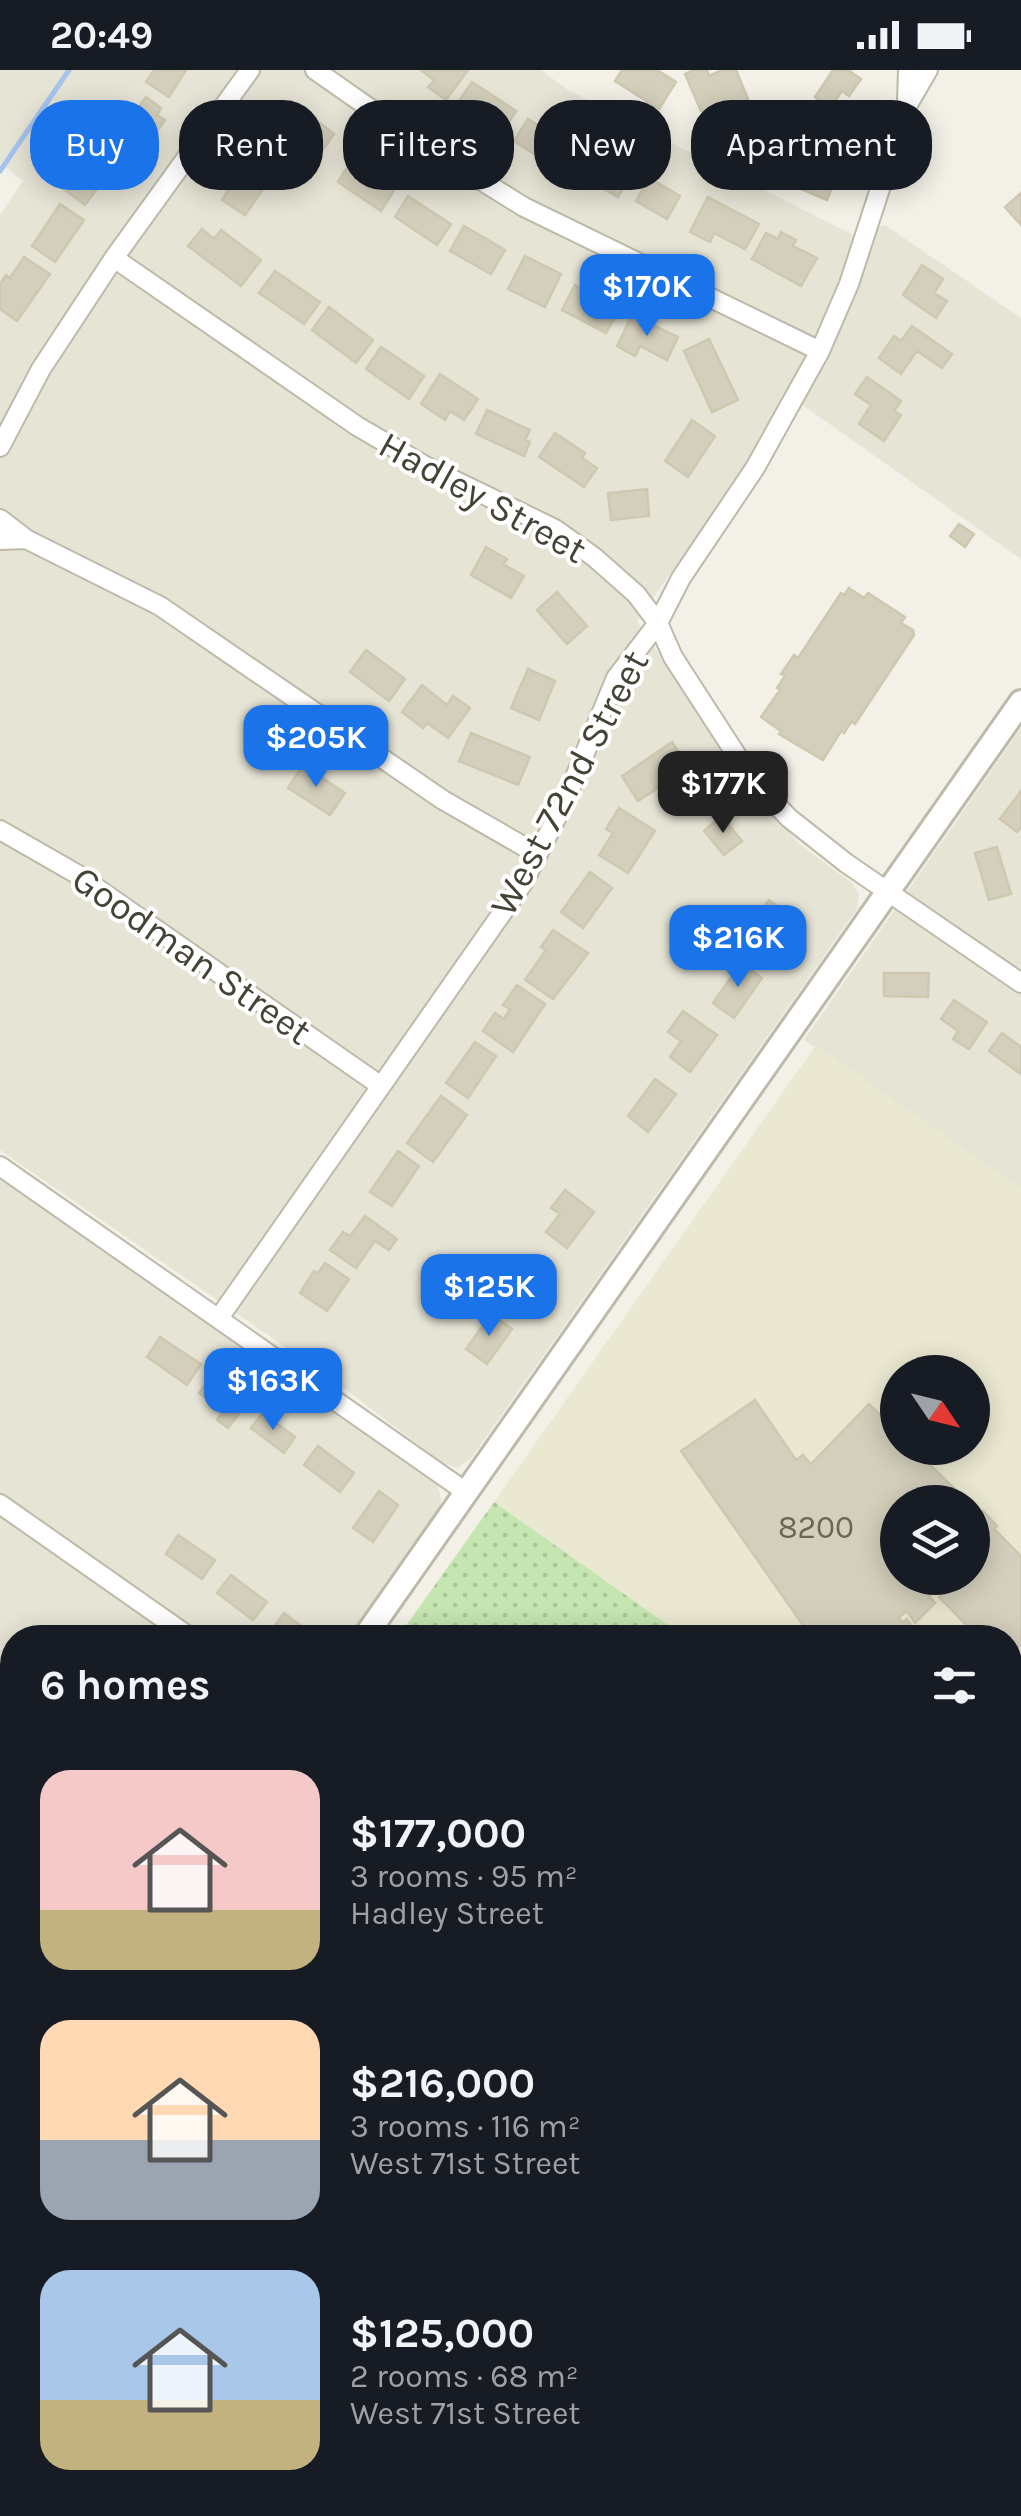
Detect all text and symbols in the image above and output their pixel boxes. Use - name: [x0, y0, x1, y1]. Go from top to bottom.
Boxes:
- text: 20:49: [50, 13, 153, 58]
- chip: Buy: [30, 100, 159, 190]
- chip: Rent: [179, 100, 323, 190]
- chip: Filters: [343, 100, 514, 190]
- chip: New: [534, 100, 671, 190]
- chip: Apartment: [691, 100, 932, 190]
- pin: $170K: [577, 254, 717, 339]
- text: $170K: [602, 268, 692, 305]
- street label: Hadley Street: [371, 422, 594, 573]
- street label: West 72nd Street: [481, 643, 658, 924]
- pin: $205K: [246, 705, 386, 790]
- text: $205K: [265, 719, 367, 756]
- pin: $177K: [653, 751, 793, 836]
- text: $177K: [680, 765, 766, 802]
- street label: Goodman Street: [64, 856, 320, 1055]
- pin: $216K: [668, 905, 808, 990]
- text: $216K: [691, 919, 785, 956]
- pin: $125K: [419, 1254, 559, 1339]
- text: $125K: [443, 1268, 535, 1305]
- pin: $163K: [203, 1348, 343, 1433]
- north arrow: [880, 1355, 990, 1465]
- map controls: [880, 1355, 990, 1595]
- text: $163K: [226, 1362, 320, 1399]
- button: layers: [880, 1485, 990, 1595]
- house number: 8200: [778, 1509, 854, 1546]
- icon: filters: [927, 1658, 982, 1713]
- text: 6 homes: [40, 1660, 210, 1710]
- text: $177,000: [350, 1808, 526, 1858]
- icon: home: [120, 1810, 240, 1930]
- text: 3 rooms · 95 m²: [350, 1858, 578, 1895]
- text: Hadley Street: [350, 1895, 544, 1932]
- text: $216,000: [350, 2058, 535, 2108]
- icon: home: [120, 2060, 240, 2180]
- text: 3 rooms · 116 m²: [350, 2108, 581, 2145]
- text: West 71st Street: [350, 2145, 580, 2182]
- text: $125,000: [350, 2308, 534, 2358]
- icon: home: [120, 2310, 240, 2430]
- text: 2 rooms · 68 m²: [350, 2358, 579, 2395]
- text: West 71st Street: [350, 2395, 580, 2432]

